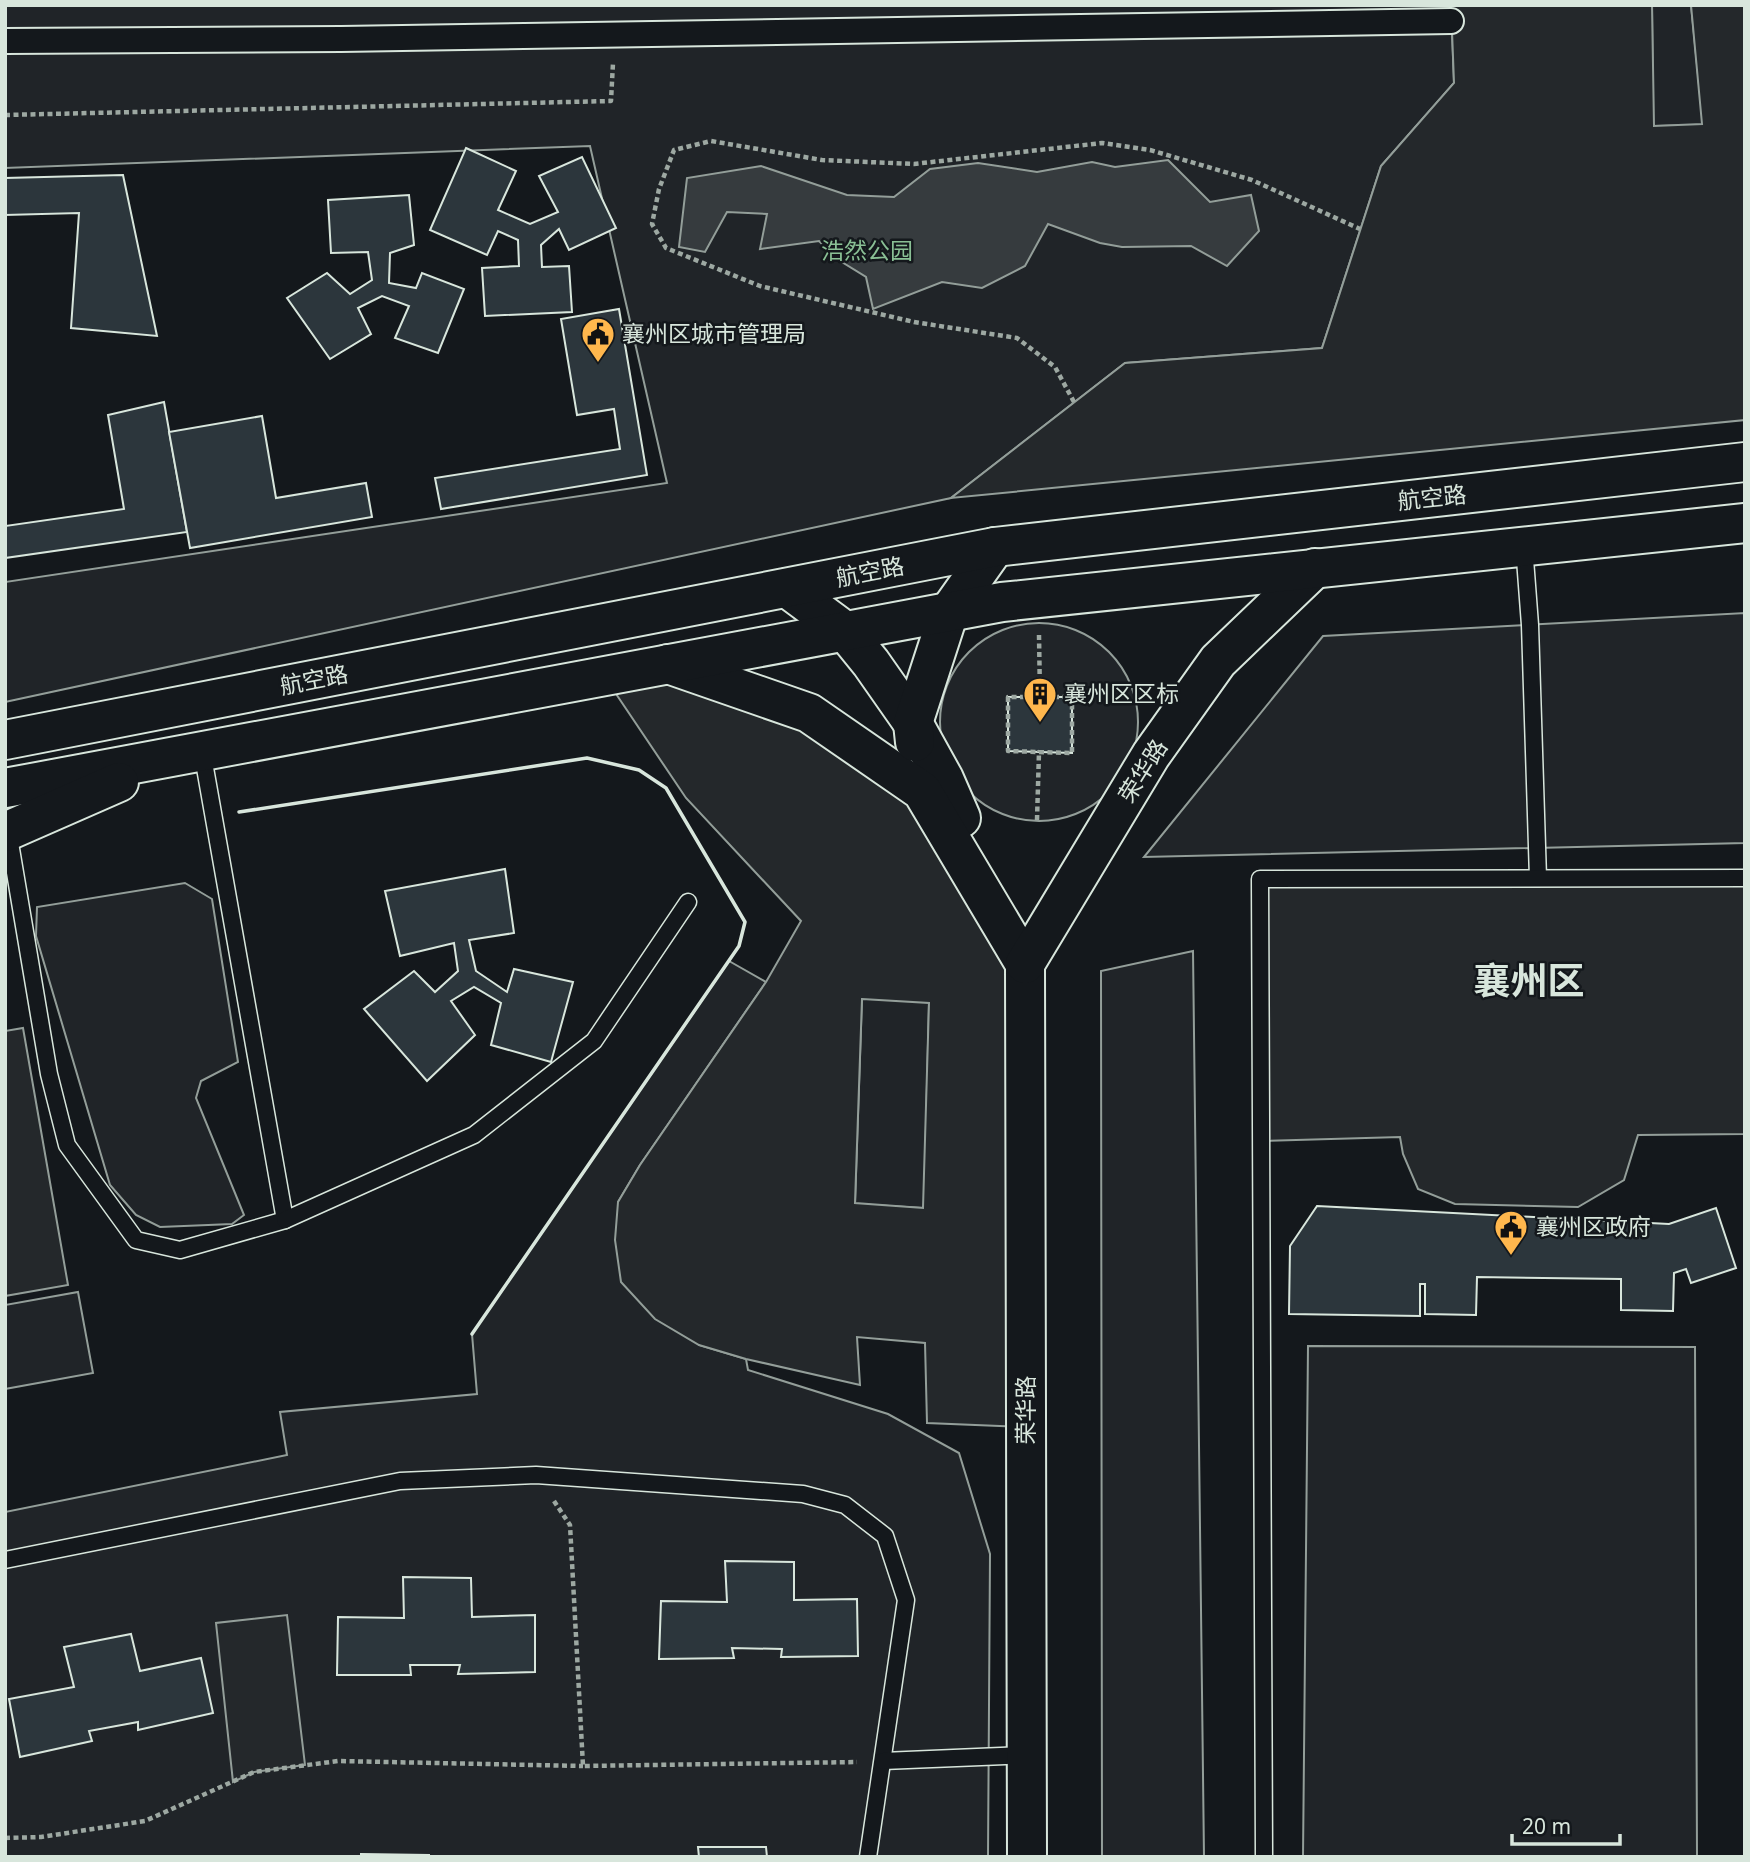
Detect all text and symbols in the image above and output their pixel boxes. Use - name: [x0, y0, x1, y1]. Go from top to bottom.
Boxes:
- park label: 浩然公园: [821, 234, 913, 266]
- public building icon: 襄州区城市管理局: [579, 315, 617, 364]
- place label: 襄州区城市管理局: [622, 317, 806, 349]
- street label: 航空路: [1396, 477, 1468, 517]
- street label: 航空路: [833, 549, 907, 593]
- street label: 航空路: [277, 657, 351, 701]
- building icon: 襄州区区标: [1021, 675, 1059, 724]
- place label: 襄州区区标: [1064, 677, 1179, 709]
- street label: 荣华路: [1110, 733, 1174, 808]
- district label: 襄州区: [1474, 954, 1585, 1005]
- public building icon: 襄州区政府: [1492, 1208, 1530, 1257]
- place label: 襄州区政府: [1536, 1210, 1651, 1242]
- street label: 荣华路: [1009, 1376, 1041, 1445]
- scale bar: [1512, 1802, 1620, 1846]
- text: 20 m: [1522, 1812, 1571, 1840]

